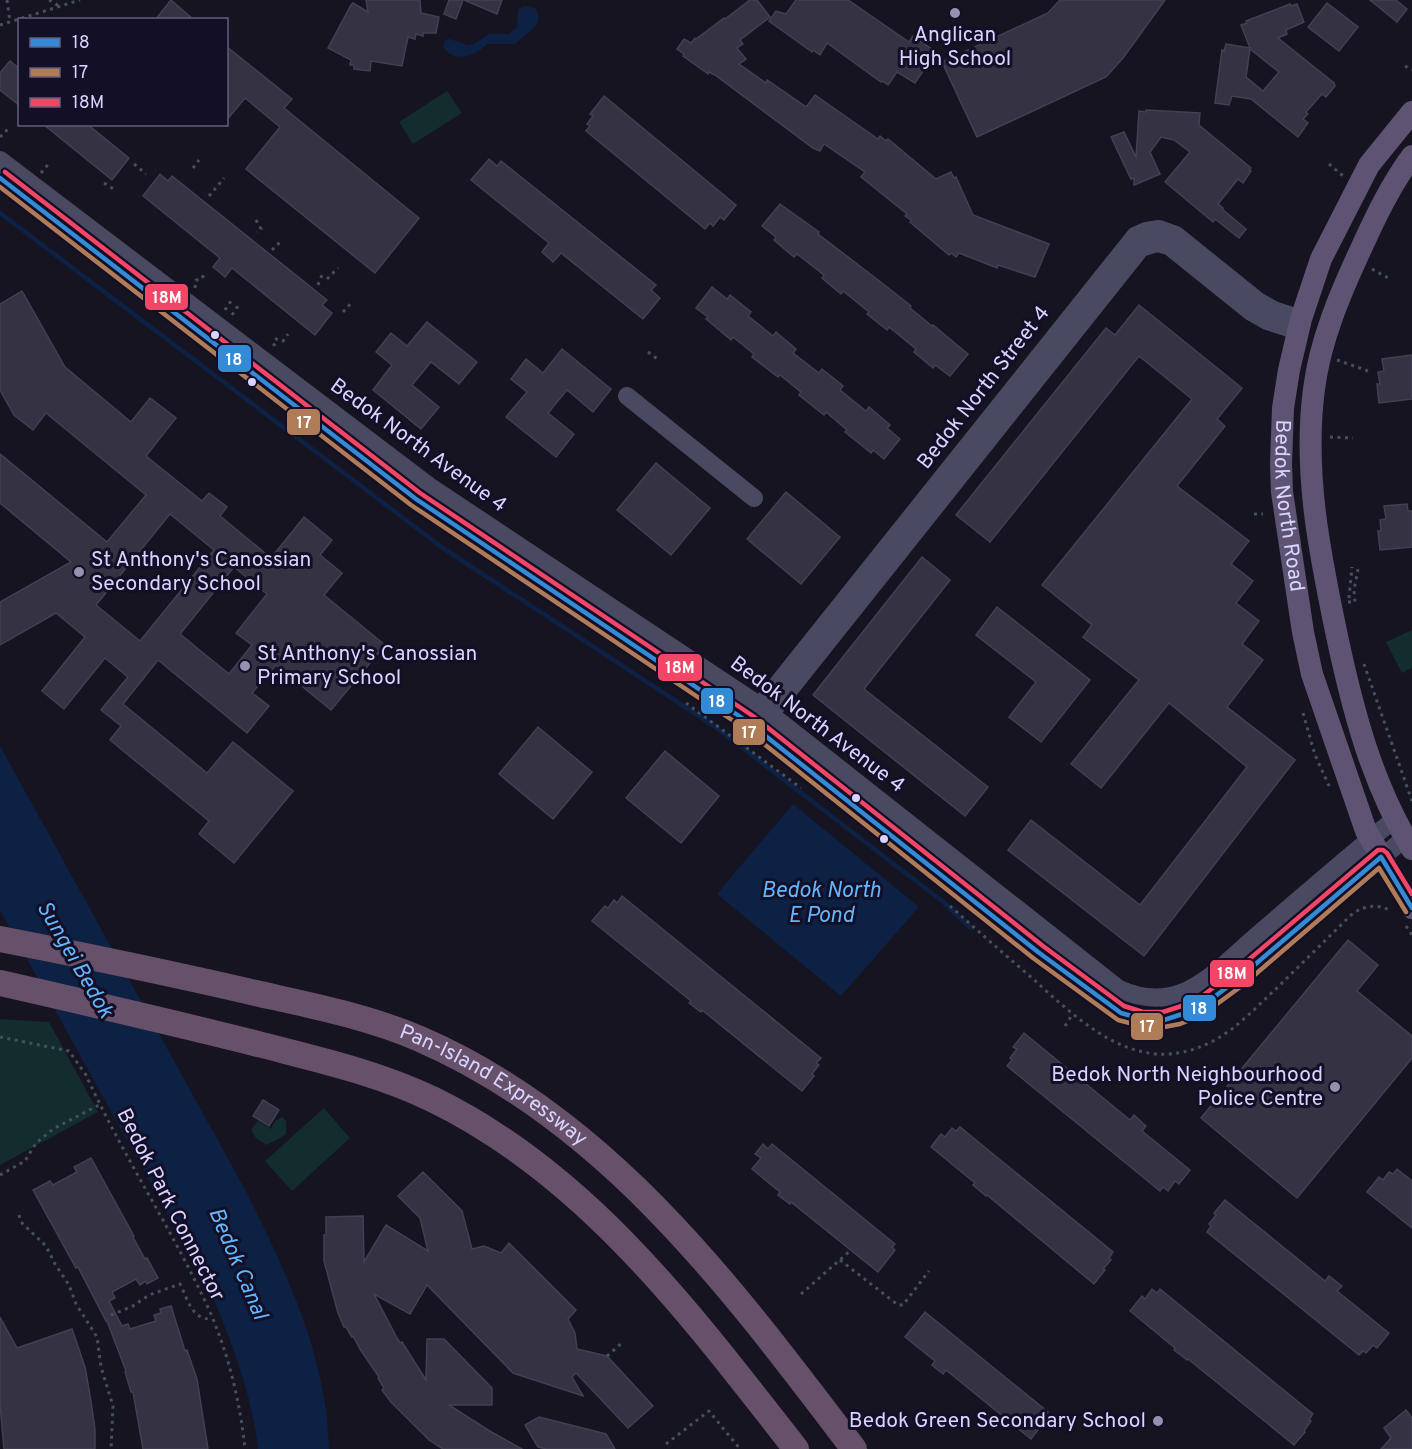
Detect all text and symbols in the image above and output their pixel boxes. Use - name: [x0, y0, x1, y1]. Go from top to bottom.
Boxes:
- marker: Anglican High School: [948, 6, 962, 20]
- legend: [18, 18, 228, 126]
- place label: Anglican High School: [899, 22, 1011, 73]
- text: 18: [72, 32, 90, 55]
- text: 17: [72, 62, 88, 85]
- text: 18M: [72, 92, 104, 115]
- line badge: 18M: [144, 283, 189, 311]
- text: 18M: [152, 289, 182, 309]
- street label: Bedok North Street 4: [912, 301, 1056, 475]
- unlabelled marker: [209, 329, 221, 341]
- line badge: 18: [217, 344, 252, 373]
- text: 18: [226, 351, 242, 371]
- street label: Bedok North Avenue 4: [324, 373, 512, 519]
- unlabelled marker: [246, 376, 258, 388]
- line badge: 17: [286, 408, 321, 436]
- text: 17: [297, 414, 311, 434]
- street label: Bedok North Road: [1267, 419, 1310, 594]
- place label: St Anthony's Canossian Secondary School: [91, 547, 311, 598]
- marker: St Anthony's Canossian Secondary School: [72, 565, 86, 579]
- place label: St Anthony's Canossian Primary School: [257, 641, 477, 692]
- street label: Bedok North Avenue 4: [724, 650, 910, 800]
- line badge: 18M: [657, 653, 703, 682]
- marker: St Anthony's Canossian Primary School: [238, 659, 252, 673]
- text: 18M: [665, 659, 695, 679]
- line badge: 18: [700, 687, 734, 715]
- text: 18: [709, 693, 725, 713]
- line badge: 17: [732, 718, 766, 746]
- text: 17: [742, 724, 756, 744]
- unlabelled marker: [850, 792, 862, 804]
- unlabelled marker: [878, 833, 890, 845]
- water label: Bedok North E Pond: [761, 878, 881, 930]
- water label: Sungei Bedok: [30, 897, 119, 1024]
- line badge: 18M: [1209, 959, 1255, 988]
- text: 18M: [1217, 965, 1247, 985]
- line badge: 18: [1182, 994, 1217, 1022]
- text: 18: [1191, 1000, 1207, 1020]
- line badge: 17: [1130, 1012, 1164, 1041]
- text: 17: [1140, 1018, 1154, 1038]
- street label: Pan-Island Expressway: [395, 1019, 593, 1152]
- place label: Bedok North Neighbourhood Police Centre: [1051, 1062, 1323, 1113]
- marker: Bedok North Neighbourhood Police Centre: [1328, 1080, 1342, 1094]
- street label: Bedok Park Connector: [110, 1104, 230, 1306]
- water label: Bedok Canal: [201, 1204, 273, 1325]
- place label: Bedok Green Secondary School: [849, 1408, 1146, 1435]
- marker: Bedok Green Secondary School: [1151, 1414, 1165, 1428]

